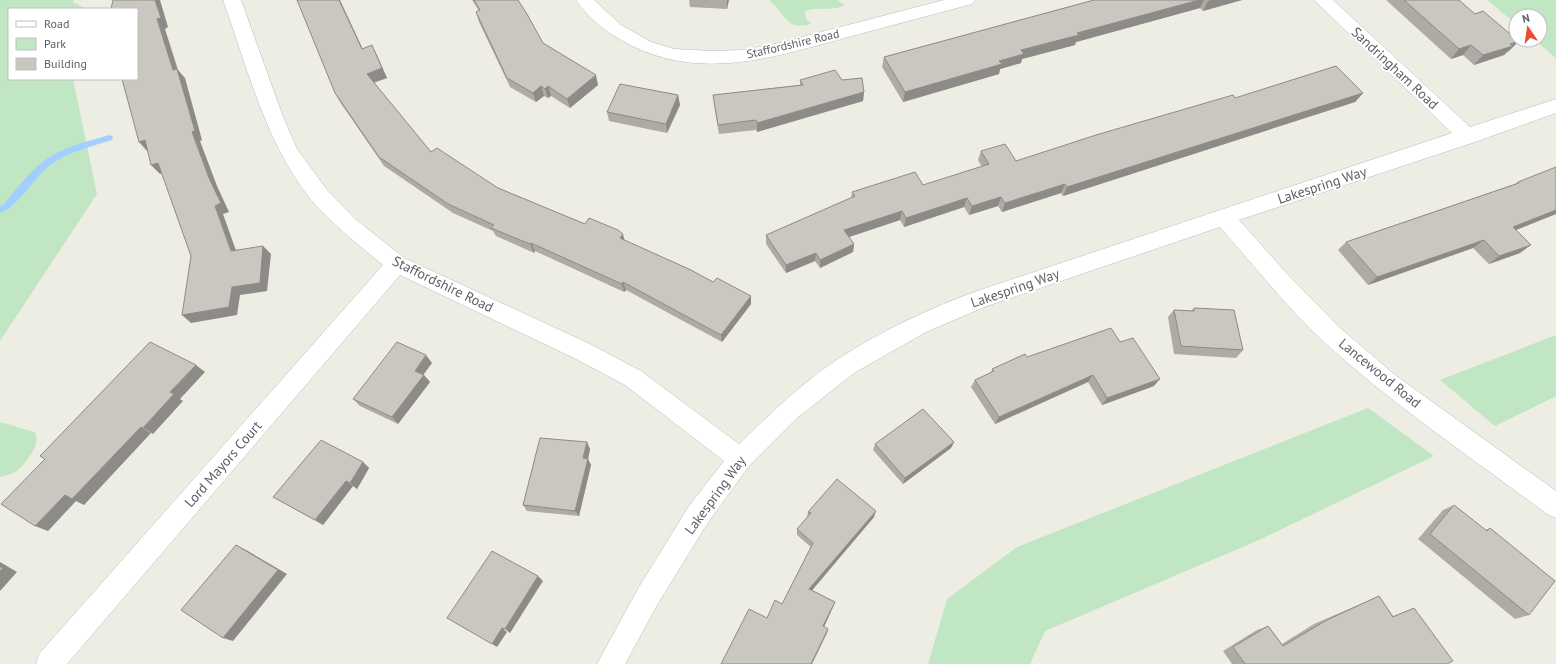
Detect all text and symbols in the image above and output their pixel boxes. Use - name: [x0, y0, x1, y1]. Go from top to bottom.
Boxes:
- legend: [8, 8, 138, 80]
- north arrow: [1508, 8, 1548, 48]
- text: N: [1521, 11, 1531, 26]
- text: Road: [44, 16, 69, 31]
- street label: Sandringham Road: [1348, 23, 1442, 113]
- street label: Staffordshire Road: [745, 26, 841, 61]
- text: Park: [44, 36, 66, 51]
- text: Building: [44, 56, 87, 71]
- street label: Lakespring Way: [1275, 162, 1369, 208]
- street label: Staffordshire Road: [390, 252, 496, 316]
- street label: Lakespring Way: [968, 264, 1062, 312]
- street label: Lancewood Road: [1335, 334, 1425, 412]
- street label: Lord Mayors Court: [181, 417, 266, 511]
- street label: Lakespring Way: [680, 452, 750, 538]

